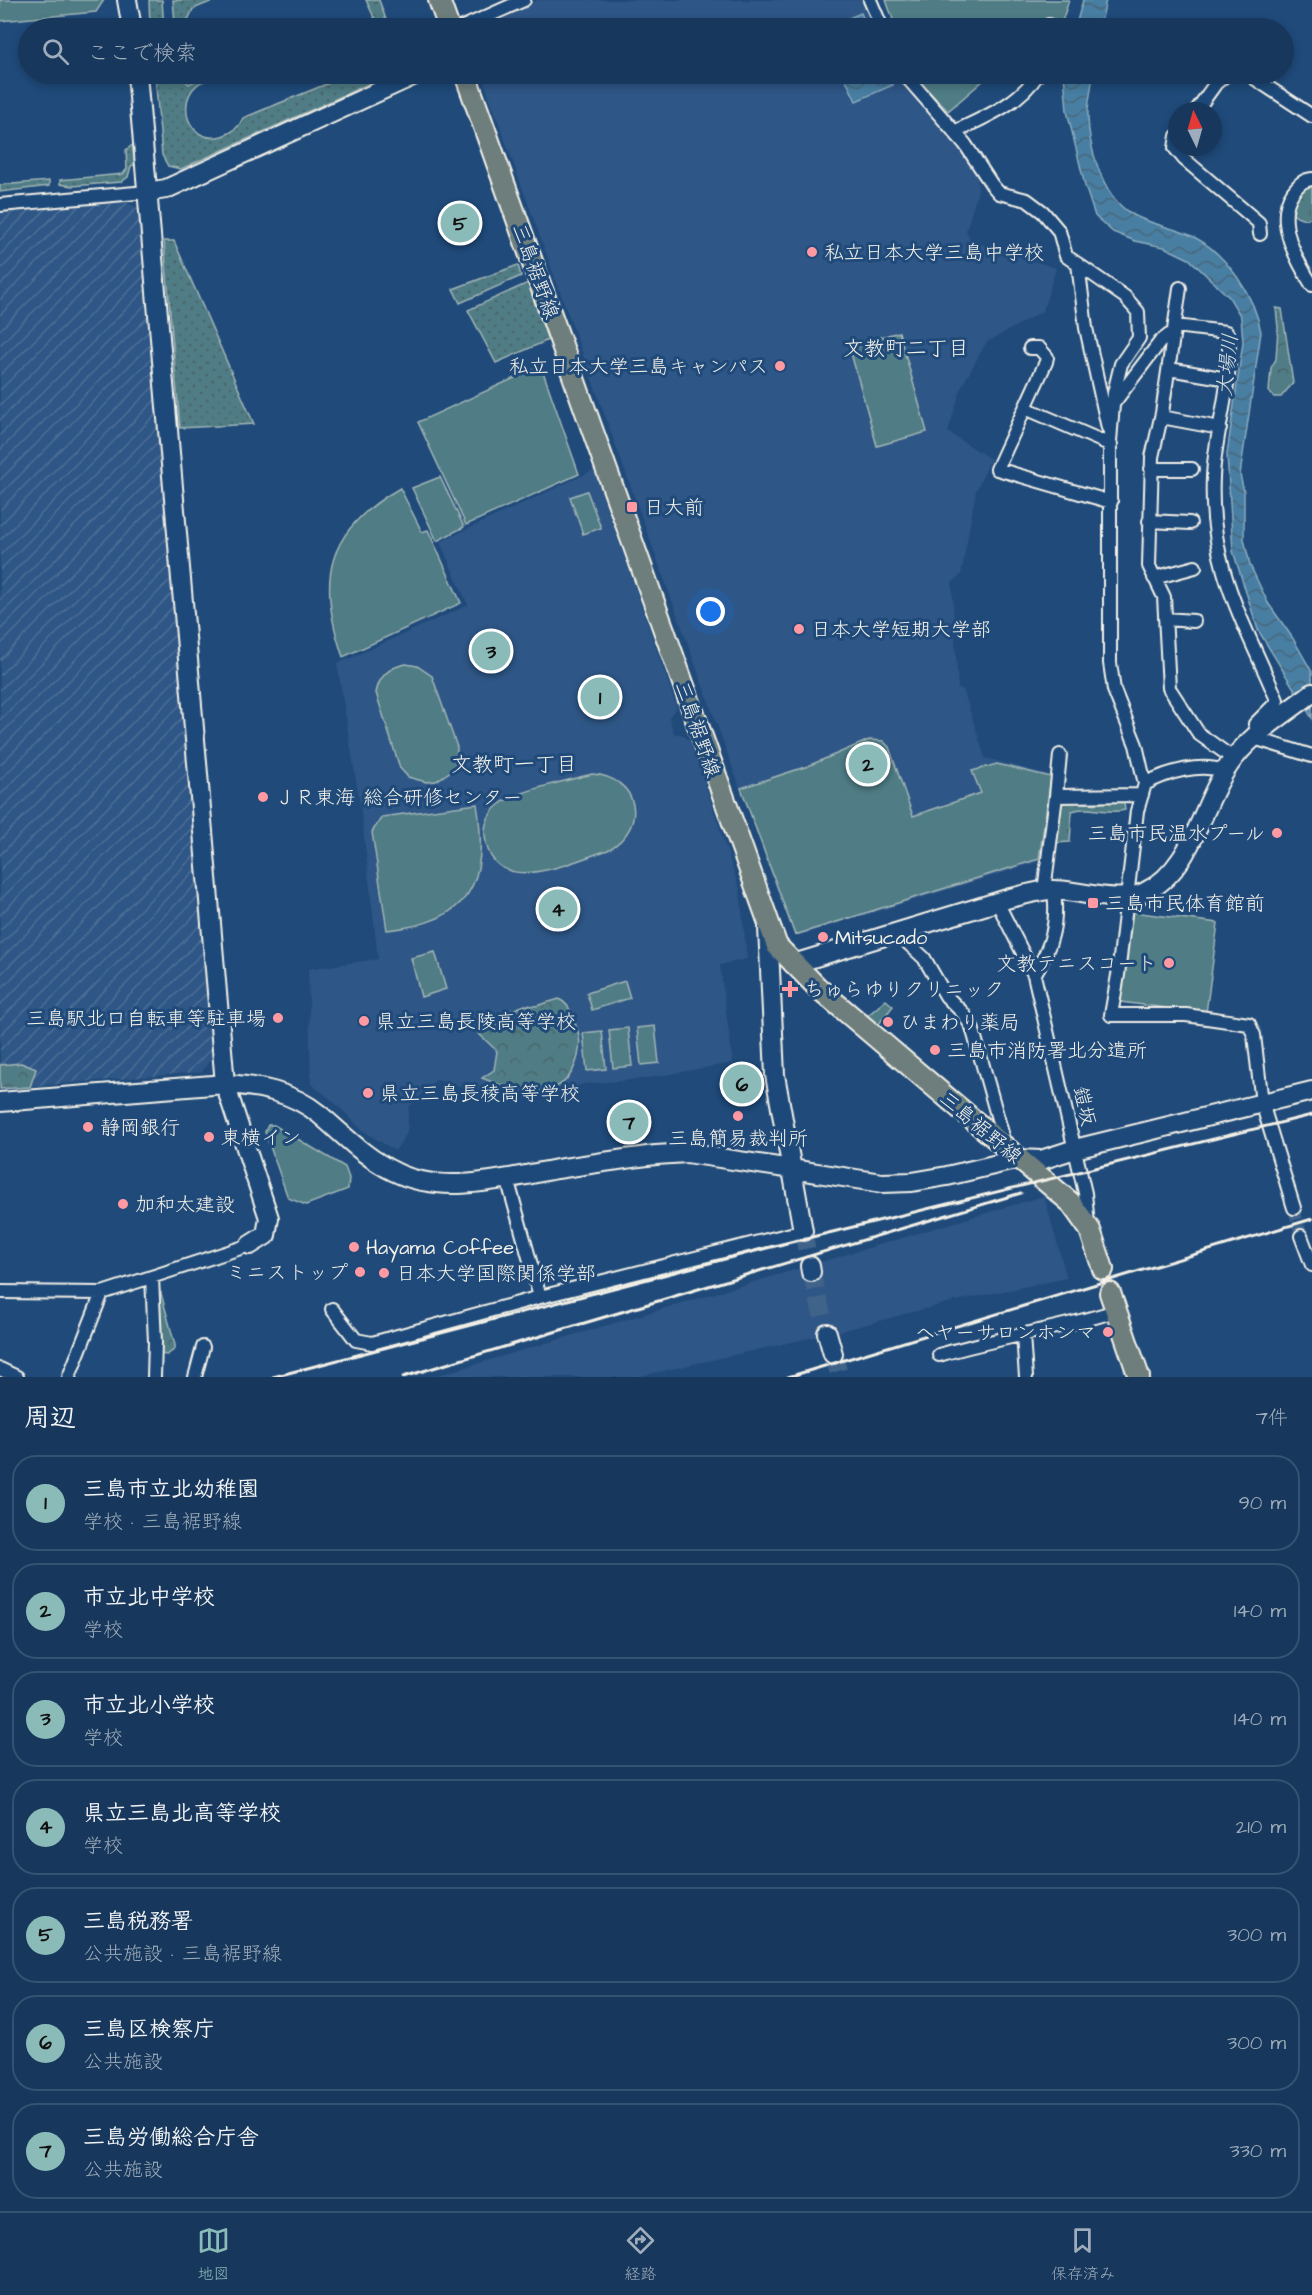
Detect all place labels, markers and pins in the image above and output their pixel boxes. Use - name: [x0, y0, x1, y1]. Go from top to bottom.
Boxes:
- pin: 5: [440, 200, 480, 246]
- place label: 私立日本大学三島中学校: [824, 239, 1044, 267]
- marker: 私立日本大学三島中学校: [805, 245, 819, 259]
- place label: 私立日本大学三島キャンパス: [509, 353, 768, 381]
- marker: 私立日本大学三島キャンパス: [773, 359, 787, 373]
- place label: 日大前: [644, 494, 704, 522]
- marker: 日大前: [625, 500, 639, 514]
- place label: 日本大学短期大学部: [811, 616, 991, 644]
- marker: 日本大学短期大学部: [792, 622, 806, 636]
- pin: 3: [472, 628, 510, 674]
- pin: 1: [580, 674, 620, 720]
- pin: 2: [848, 742, 888, 786]
- place label: ＪＲ東海 総合研修センター: [275, 784, 522, 812]
- marker: ＪＲ東海 総合研修センター: [256, 790, 270, 804]
- place label: 三島市民温水プール: [1087, 820, 1265, 848]
- marker: 三島市民温水プール: [1270, 826, 1284, 840]
- pin: 4: [538, 886, 578, 932]
- place label: 三島市民体育館前: [1105, 890, 1265, 918]
- marker: 三島市民体育館前: [1086, 896, 1100, 910]
- place label: Mitsucado: [835, 924, 927, 952]
- marker: Mitsucado: [816, 930, 830, 944]
- place label: 文教テニスコート: [997, 950, 1157, 978]
- marker: 文教テニスコート: [1162, 956, 1176, 970]
- place label: ちゅらゆりクリニック: [804, 976, 1004, 1004]
- marker: ちゅらゆりクリニック: [781, 980, 799, 998]
- place label: 三島駅北口自転車等駐車場: [26, 1005, 266, 1033]
- place label: 県立三島長陵高等学校: [376, 1008, 576, 1036]
- place label: ひまわり薬局: [900, 1009, 1020, 1037]
- marker: 三島駅北口自転車等駐車場: [271, 1011, 285, 1025]
- marker: 県立三島長陵高等学校: [357, 1014, 371, 1028]
- marker: ひまわり薬局: [881, 1015, 895, 1029]
- place label: 三島市消防署北分遣所: [947, 1037, 1147, 1065]
- marker: 三島市消防署北分遣所: [928, 1043, 942, 1057]
- pin: 6: [722, 1062, 762, 1106]
- place label: 県立三島長稜高等学校: [380, 1080, 580, 1108]
- marker: 県立三島長稜高等学校: [361, 1086, 375, 1100]
- pin: 7: [610, 1100, 648, 1144]
- marker: 三島簡易裁判所: [731, 1109, 745, 1123]
- place label: 静岡銀行: [100, 1114, 180, 1142]
- marker: 静岡銀行: [81, 1120, 95, 1134]
- place label: 東横イン: [221, 1124, 301, 1152]
- place label: 三島簡易裁判所: [668, 1125, 808, 1153]
- marker: 東横イン: [202, 1130, 216, 1144]
- place label: 加和太建設: [135, 1191, 235, 1219]
- marker: 加和太建設: [116, 1197, 130, 1211]
- place label: Hayama Coffee: [366, 1234, 514, 1263]
- marker: Hayama Coffee: [347, 1240, 361, 1254]
- place label: ミニストップ: [226, 1259, 348, 1287]
- place label: 日本大学国際関係学部: [396, 1260, 596, 1288]
- marker: ミニストップ: [353, 1265, 367, 1279]
- marker: 日本大学国際関係学部: [377, 1266, 391, 1280]
- place label: ヘヤーサロンホンマ: [915, 1319, 1096, 1347]
- marker: ヘヤーサロンホンマ: [1101, 1325, 1115, 1339]

